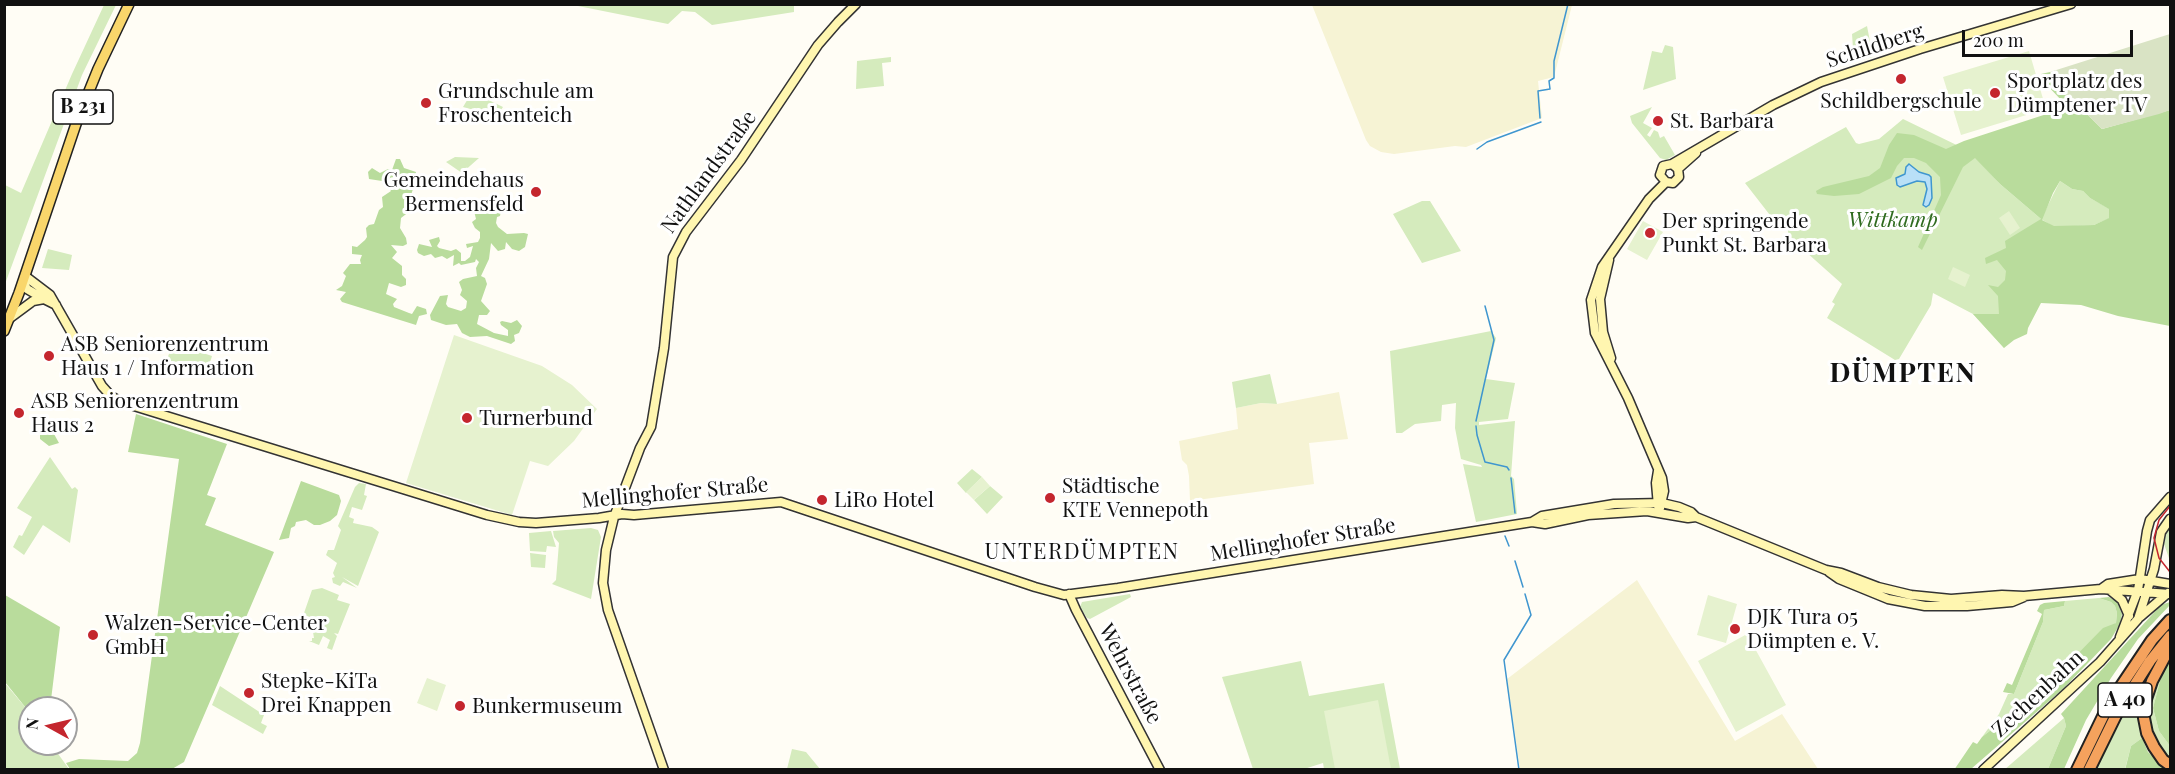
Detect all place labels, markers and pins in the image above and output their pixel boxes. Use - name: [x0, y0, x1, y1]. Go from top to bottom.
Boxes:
- place label: Sportplatz des Dümptener TV: [2007, 68, 2147, 118]
- marker: Schildbergschule: [1894, 72, 1908, 86]
- place label: Grundschule am Froschenteich: [438, 78, 594, 128]
- marker: Sportplatz des Dümptener TV: [1988, 86, 2002, 100]
- place label: Schildbergschule: [1820, 88, 1982, 114]
- marker: Grundschule am Froschenteich: [419, 96, 433, 110]
- place label: St. Barbara: [1670, 108, 1774, 134]
- marker: St. Barbara: [1651, 114, 1665, 128]
- place label: Gemeindehaus Bermensfeld: [383, 167, 524, 217]
- marker: Gemeindehaus Bermensfeld: [529, 185, 543, 199]
- place label: Der springende Punkt St. Barbara: [1662, 208, 1827, 258]
- marker: Der springende Punkt St. Barbara: [1643, 226, 1657, 240]
- place label: ASB Seniorenzentrum Haus 1 / Information: [61, 331, 269, 381]
- marker: ASB Seniorenzentrum Haus 1 / Information: [42, 349, 56, 363]
- place label: ASB Seniorenzentrum Haus 2: [31, 388, 239, 438]
- place label: Turnerbund: [479, 405, 593, 431]
- marker: ASB Seniorenzentrum Haus 2: [12, 406, 26, 420]
- marker: Turnerbund: [460, 411, 474, 425]
- place label: Städtische KTE Vennepoth: [1062, 473, 1209, 523]
- place label: LiRo Hotel: [834, 487, 934, 513]
- marker: Städtische KTE Vennepoth: [1043, 491, 1057, 505]
- marker: LiRo Hotel: [815, 493, 829, 507]
- place label: DJK Tura 05 Dümpten e. V.: [1747, 604, 1879, 654]
- place label: Walzen-Service-Center GmbH: [105, 610, 327, 660]
- marker: DJK Tura 05 Dümpten e. V.: [1728, 622, 1742, 636]
- marker: Walzen-Service-Center GmbH: [86, 628, 100, 642]
- place label: Stepke-KiTa Drei Knappen: [261, 668, 391, 718]
- marker: Stepke-KiTa Drei Knappen: [242, 686, 256, 700]
- place label: Bunkermuseum: [472, 693, 622, 719]
- marker: Bunkermuseum: [453, 699, 467, 713]

